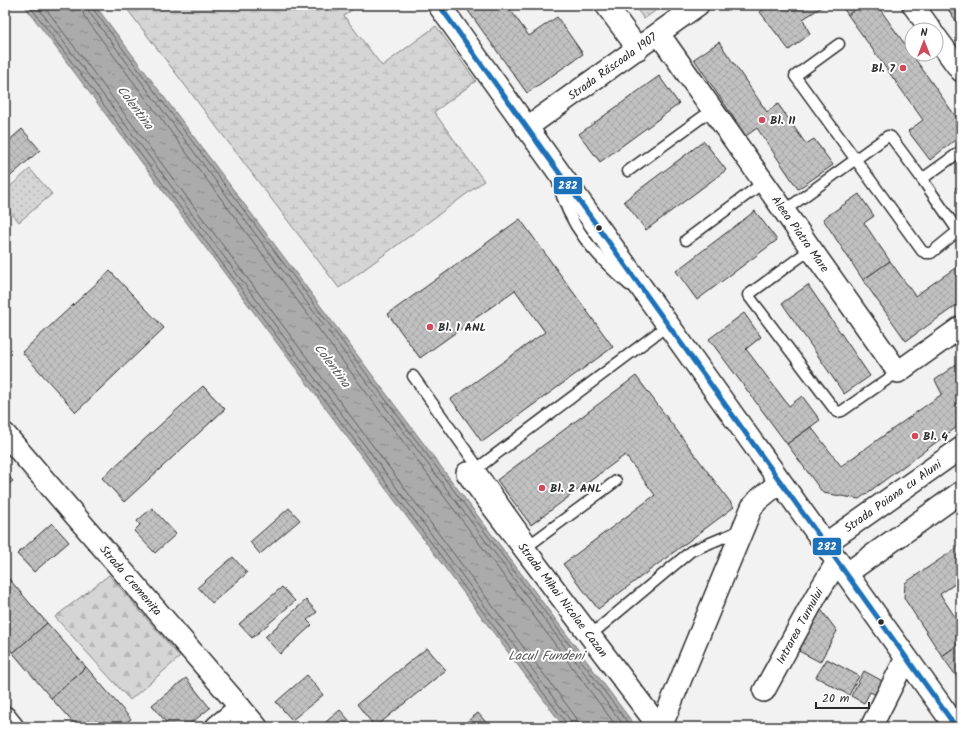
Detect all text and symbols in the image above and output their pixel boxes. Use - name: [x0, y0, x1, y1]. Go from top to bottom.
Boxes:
- north arrow: [904, 22, 944, 62]
- text: N: [921, 24, 928, 42]
- street label: Strada Răscoala 1907: [564, 28, 661, 105]
- place label: Bl. 7: [871, 59, 895, 78]
- marker: Bl. 7: [898, 63, 908, 73]
- water label: Colentina: [111, 81, 159, 135]
- place label: Bl. 11: [770, 111, 796, 130]
- marker: Bl. 11: [757, 115, 767, 125]
- line badge: 282: [553, 176, 583, 195]
- text: 282: [558, 177, 578, 195]
- street label: Aleea Piatra Mare: [766, 192, 834, 277]
- unlabelled marker: [594, 223, 604, 233]
- place label: Bl. 1 ANL: [438, 318, 486, 337]
- marker: Bl. 1 ANL: [425, 322, 435, 332]
- water label: Colentina: [308, 339, 356, 393]
- place label: Bl. 4: [923, 427, 948, 446]
- marker: Bl. 4: [910, 431, 920, 441]
- street label: Strada Poiana cu Aluni: [840, 455, 947, 538]
- place label: Bl. 2 ANL: [550, 479, 601, 498]
- marker: Bl. 2 ANL: [537, 483, 547, 493]
- line badge: 282: [812, 537, 842, 556]
- text: 282: [817, 538, 837, 556]
- street label: Strada Mihai Nicolae Cazan: [513, 539, 612, 662]
- street label: Strada Cremenița: [95, 541, 167, 620]
- street label: Intrarea Turnului: [771, 584, 829, 668]
- unlabelled marker: [876, 617, 886, 627]
- water label: Lacul Fundeni: [508, 646, 587, 667]
- scale bar: [816, 684, 869, 710]
- text: 20 m: [822, 689, 850, 708]

